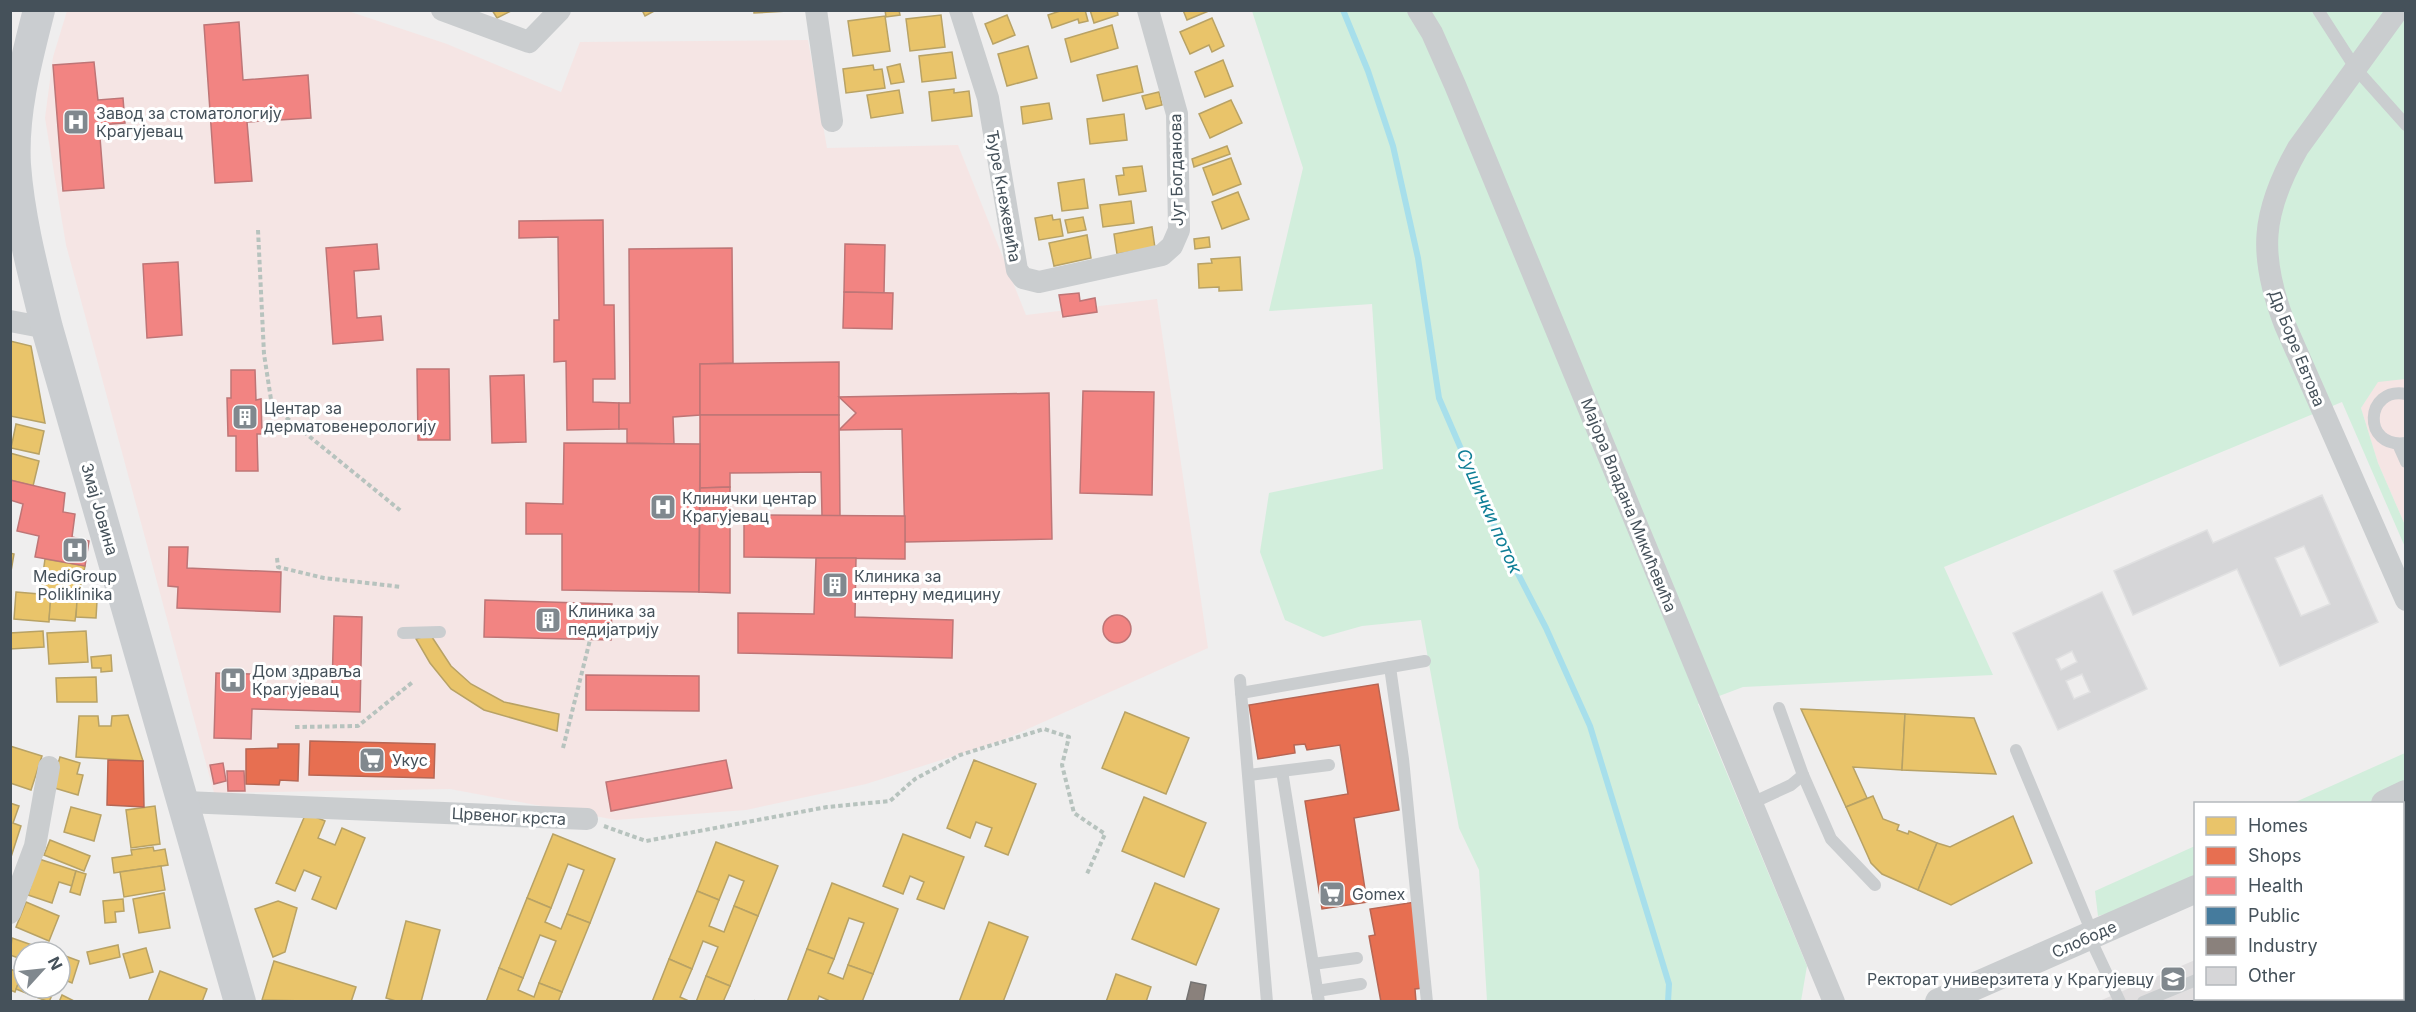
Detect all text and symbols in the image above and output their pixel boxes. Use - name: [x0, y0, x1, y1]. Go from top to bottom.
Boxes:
- place label: Завод за стоматологију Крагујевац: [96, 103, 282, 141]
- hospital icon: Завод за стоматологију Крагујевац: [61, 107, 91, 137]
- street label: Југ Богданова: [1165, 114, 1187, 226]
- street label: Ђуре Кнежевића: [983, 128, 1025, 264]
- street label: Др Боре Евтова: [2264, 287, 2330, 409]
- street label: Мајора Владана Микићевића: [1577, 395, 1681, 615]
- place label: Центар за дерматовенерологију: [264, 398, 436, 436]
- building icon: Центар за дерматовенерологију: [230, 402, 260, 432]
- water label: Сушички поток: [1452, 445, 1527, 578]
- street label: Змај Јовина: [77, 460, 123, 558]
- place label: Клинички центар Крагујевац: [682, 488, 817, 526]
- hospital icon: Клинички центар Крагујевац: [648, 492, 678, 522]
- hospital icon: MediGroup Poliklinika: [60, 535, 90, 565]
- place label: MediGroup Poliklinika: [33, 566, 117, 604]
- place label: Клиника за интерну медицину: [854, 566, 1001, 604]
- building icon: Клиника за интерну медицину: [820, 570, 850, 600]
- place label: Клиника за педијатрију: [568, 601, 659, 639]
- building icon: Клиника за педијатрију: [533, 605, 563, 635]
- place label: Дом здравља Крагујевац: [252, 661, 361, 699]
- hospital icon: Дом здравља Крагујевац: [218, 665, 248, 695]
- supermarket icon: Укус: [357, 745, 387, 775]
- place label: Укус: [392, 750, 428, 770]
- legend: [2194, 802, 2404, 1000]
- street label: Црвеног крста: [451, 803, 567, 829]
- text: Homes: [2248, 815, 2308, 836]
- text: Shops: [2248, 845, 2302, 866]
- text: Health: [2248, 875, 2303, 896]
- supermarket icon: Gomex: [1317, 879, 1347, 909]
- place label: Gomex: [1352, 884, 1406, 904]
- text: Public: [2248, 905, 2300, 926]
- street label: Слободе: [2048, 916, 2120, 962]
- text: Industry: [2248, 935, 2318, 956]
- north arrow: [12, 940, 72, 1000]
- text: N: [44, 953, 67, 973]
- school or university icon: Ректорат универзитета у Крагујевцу: [2158, 964, 2188, 994]
- text: Other: [2248, 965, 2296, 986]
- place label: Ректорат универзитета у Крагујевцу: [1867, 969, 2154, 989]

